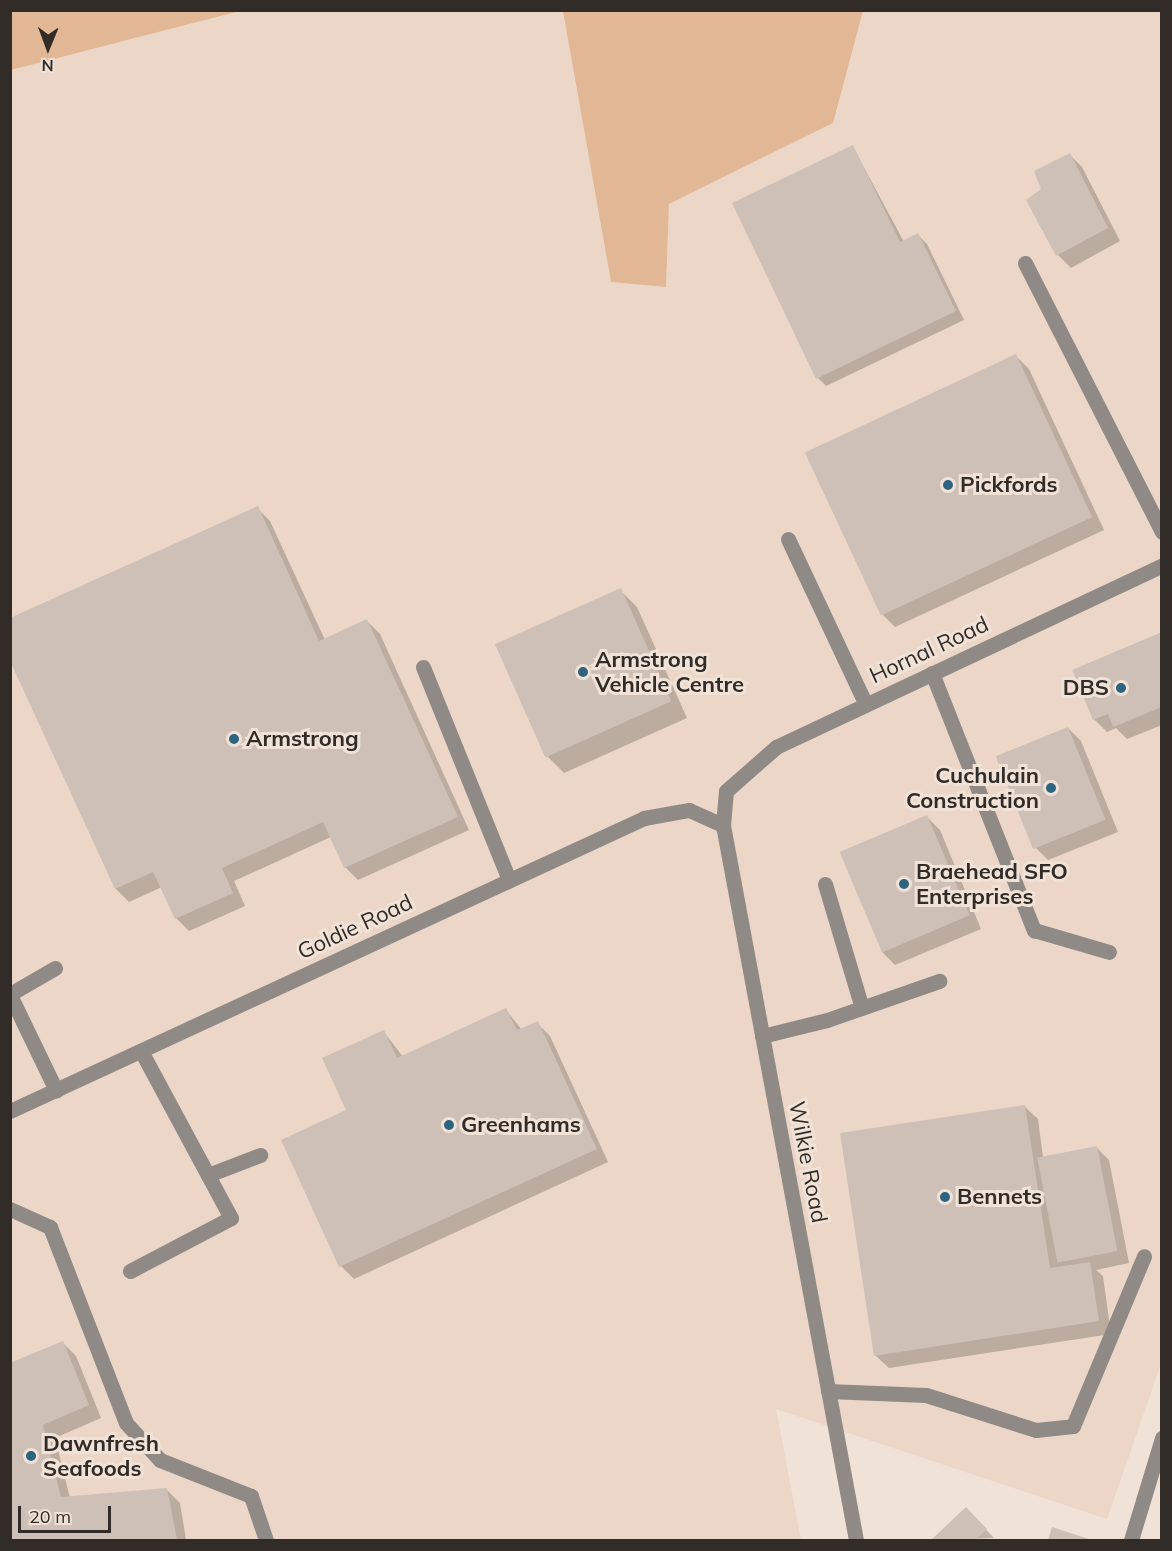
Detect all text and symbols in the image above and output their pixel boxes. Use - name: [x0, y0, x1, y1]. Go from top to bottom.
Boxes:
- north arrow: [18, 18, 78, 78]
- text: N: [41, 56, 54, 76]
- place label: Pickfords: [960, 472, 1058, 498]
- marker: Pickfords: [941, 478, 955, 492]
- street label: Hornal Road: [865, 611, 993, 689]
- place label: Armstrong Vehicle Centre: [595, 646, 744, 698]
- marker: Armstrong Vehicle Centre: [576, 665, 590, 679]
- place label: DBS: [1063, 675, 1109, 701]
- marker: DBS: [1114, 681, 1128, 695]
- place label: Armstrong: [246, 726, 359, 752]
- marker: Armstrong: [227, 732, 241, 746]
- place label: Cuchulain Construction: [906, 762, 1039, 813]
- marker: Cuchulain Construction: [1044, 781, 1058, 795]
- place label: Braehead SFO Enterprises: [916, 858, 1068, 909]
- marker: Braehead SFO Enterprises: [897, 877, 911, 891]
- street label: Goldie Road: [293, 889, 417, 965]
- street label: Wilkie Road: [783, 1099, 833, 1225]
- place label: Greenhams: [461, 1112, 581, 1138]
- marker: Greenhams: [442, 1118, 456, 1132]
- place label: Bennets: [957, 1184, 1042, 1210]
- marker: Bennets: [938, 1190, 952, 1204]
- place label: Dawnfresh Seafoods: [43, 1430, 159, 1482]
- marker: Dawnfresh Seafoods: [24, 1449, 38, 1463]
- scale bar: [21, 1494, 114, 1532]
- text: 20 m: [29, 1505, 71, 1528]

